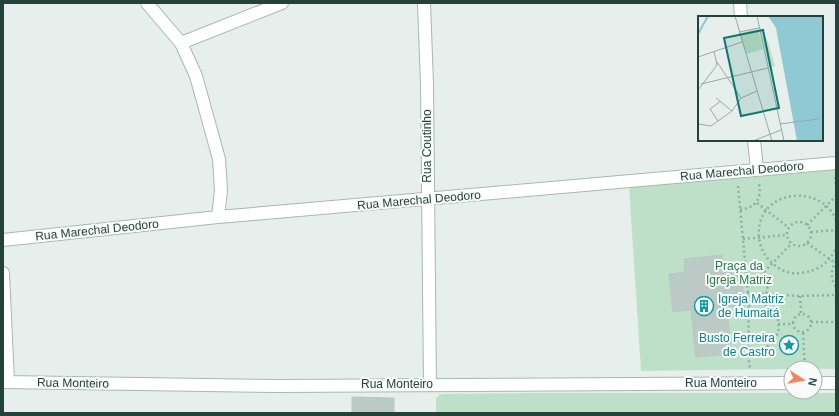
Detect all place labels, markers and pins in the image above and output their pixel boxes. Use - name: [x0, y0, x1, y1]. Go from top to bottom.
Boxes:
- place label: Igreja Matriz de Humaitá: [718, 292, 784, 320]
- building icon: Igreja Matriz de Humaitá: [693, 295, 715, 317]
- place label: Busto Ferreira de Castro: [699, 331, 775, 359]
- place icon: Busto Ferreira de Castro: [778, 334, 800, 356]

